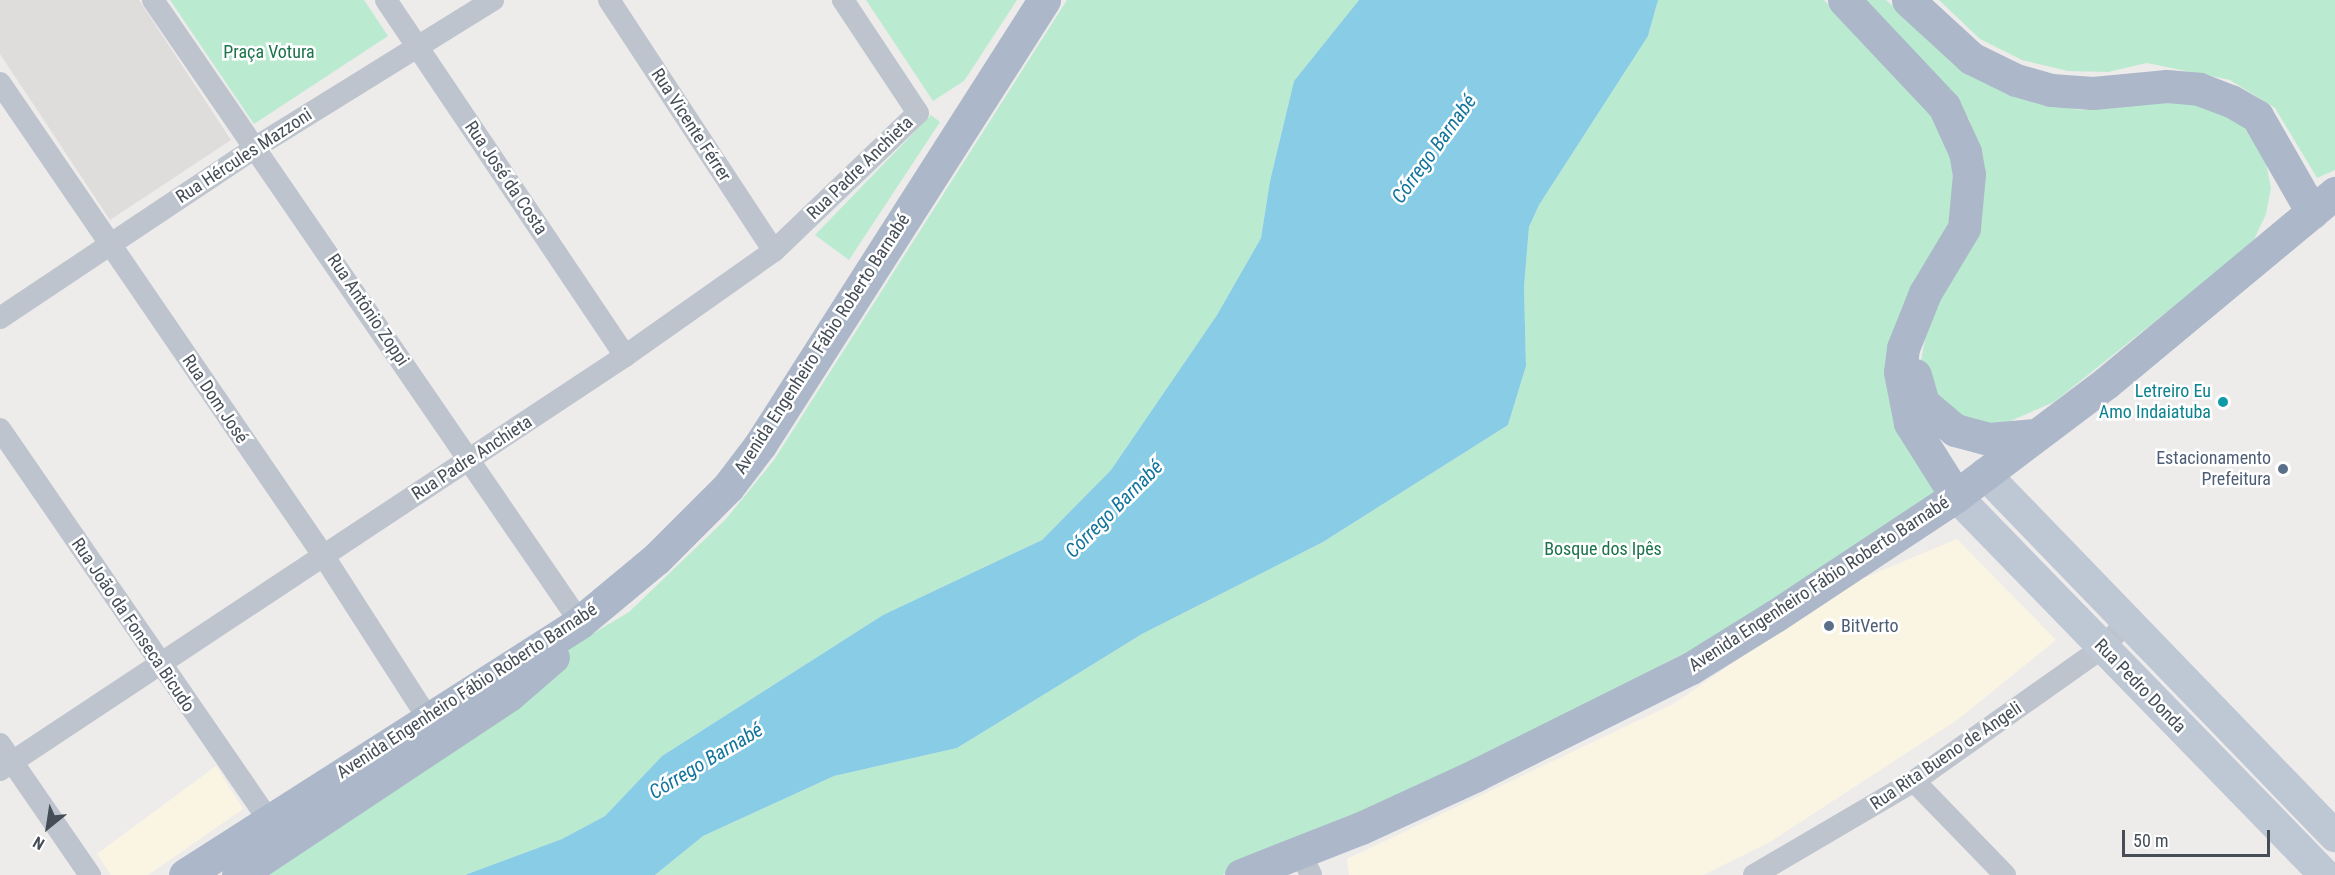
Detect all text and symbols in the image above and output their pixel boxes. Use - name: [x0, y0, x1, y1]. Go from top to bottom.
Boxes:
- park label: Praça Votura: [223, 41, 315, 63]
- street label: Rua Vicente Férrer: [646, 65, 736, 185]
- water label: Córrego Barnabé: [1387, 90, 1481, 208]
- street label: Rua Hércules Mazzoni: [172, 104, 316, 208]
- street label: Rua Padre Anchieta: [803, 112, 917, 224]
- street label: Rua José da Costa: [460, 117, 552, 239]
- street label: Avenida Engenheiro Fábio Roberto Barnabé: [730, 210, 914, 478]
- street label: Rua Antônio Zoppi: [323, 250, 413, 370]
- street label: Rua Dom José: [177, 351, 253, 447]
- place label: Letreiro Eu Amo Indaiatuba: [2099, 381, 2211, 424]
- marker: Letreiro Eu Amo Indaiatuba: [2216, 395, 2230, 409]
- street label: Rua Padre Anchieta: [408, 411, 536, 505]
- place label: Estacionamento Prefeitura: [2156, 448, 2271, 490]
- water label: Córrego Barnabé: [1060, 455, 1168, 563]
- marker: Estacionamento Prefeitura: [2276, 462, 2290, 476]
- street label: Avenida Engenheiro Fábio Roberto Barnabé: [1685, 492, 1953, 676]
- street label: Rua João da Fonseca Bicudo: [67, 534, 199, 716]
- park label: Bosque dos Ipês: [1544, 538, 1662, 560]
- street label: Avenida Engenheiro Fábio Roberto Barnabé: [333, 599, 601, 783]
- place label: BitVerto: [1841, 615, 1899, 637]
- marker: BitVerto: [1822, 619, 1836, 633]
- street label: Rua Pedro Donda: [2090, 635, 2190, 737]
- street label: Rua Rita Bueno de Angeli: [1866, 697, 2026, 815]
- water label: Córrego Barnabé: [645, 718, 767, 804]
- north arrow: [18, 797, 78, 857]
- scale bar: [2125, 818, 2274, 856]
- text: 50 m: [2133, 830, 2168, 851]
- text: N: [30, 832, 48, 854]

